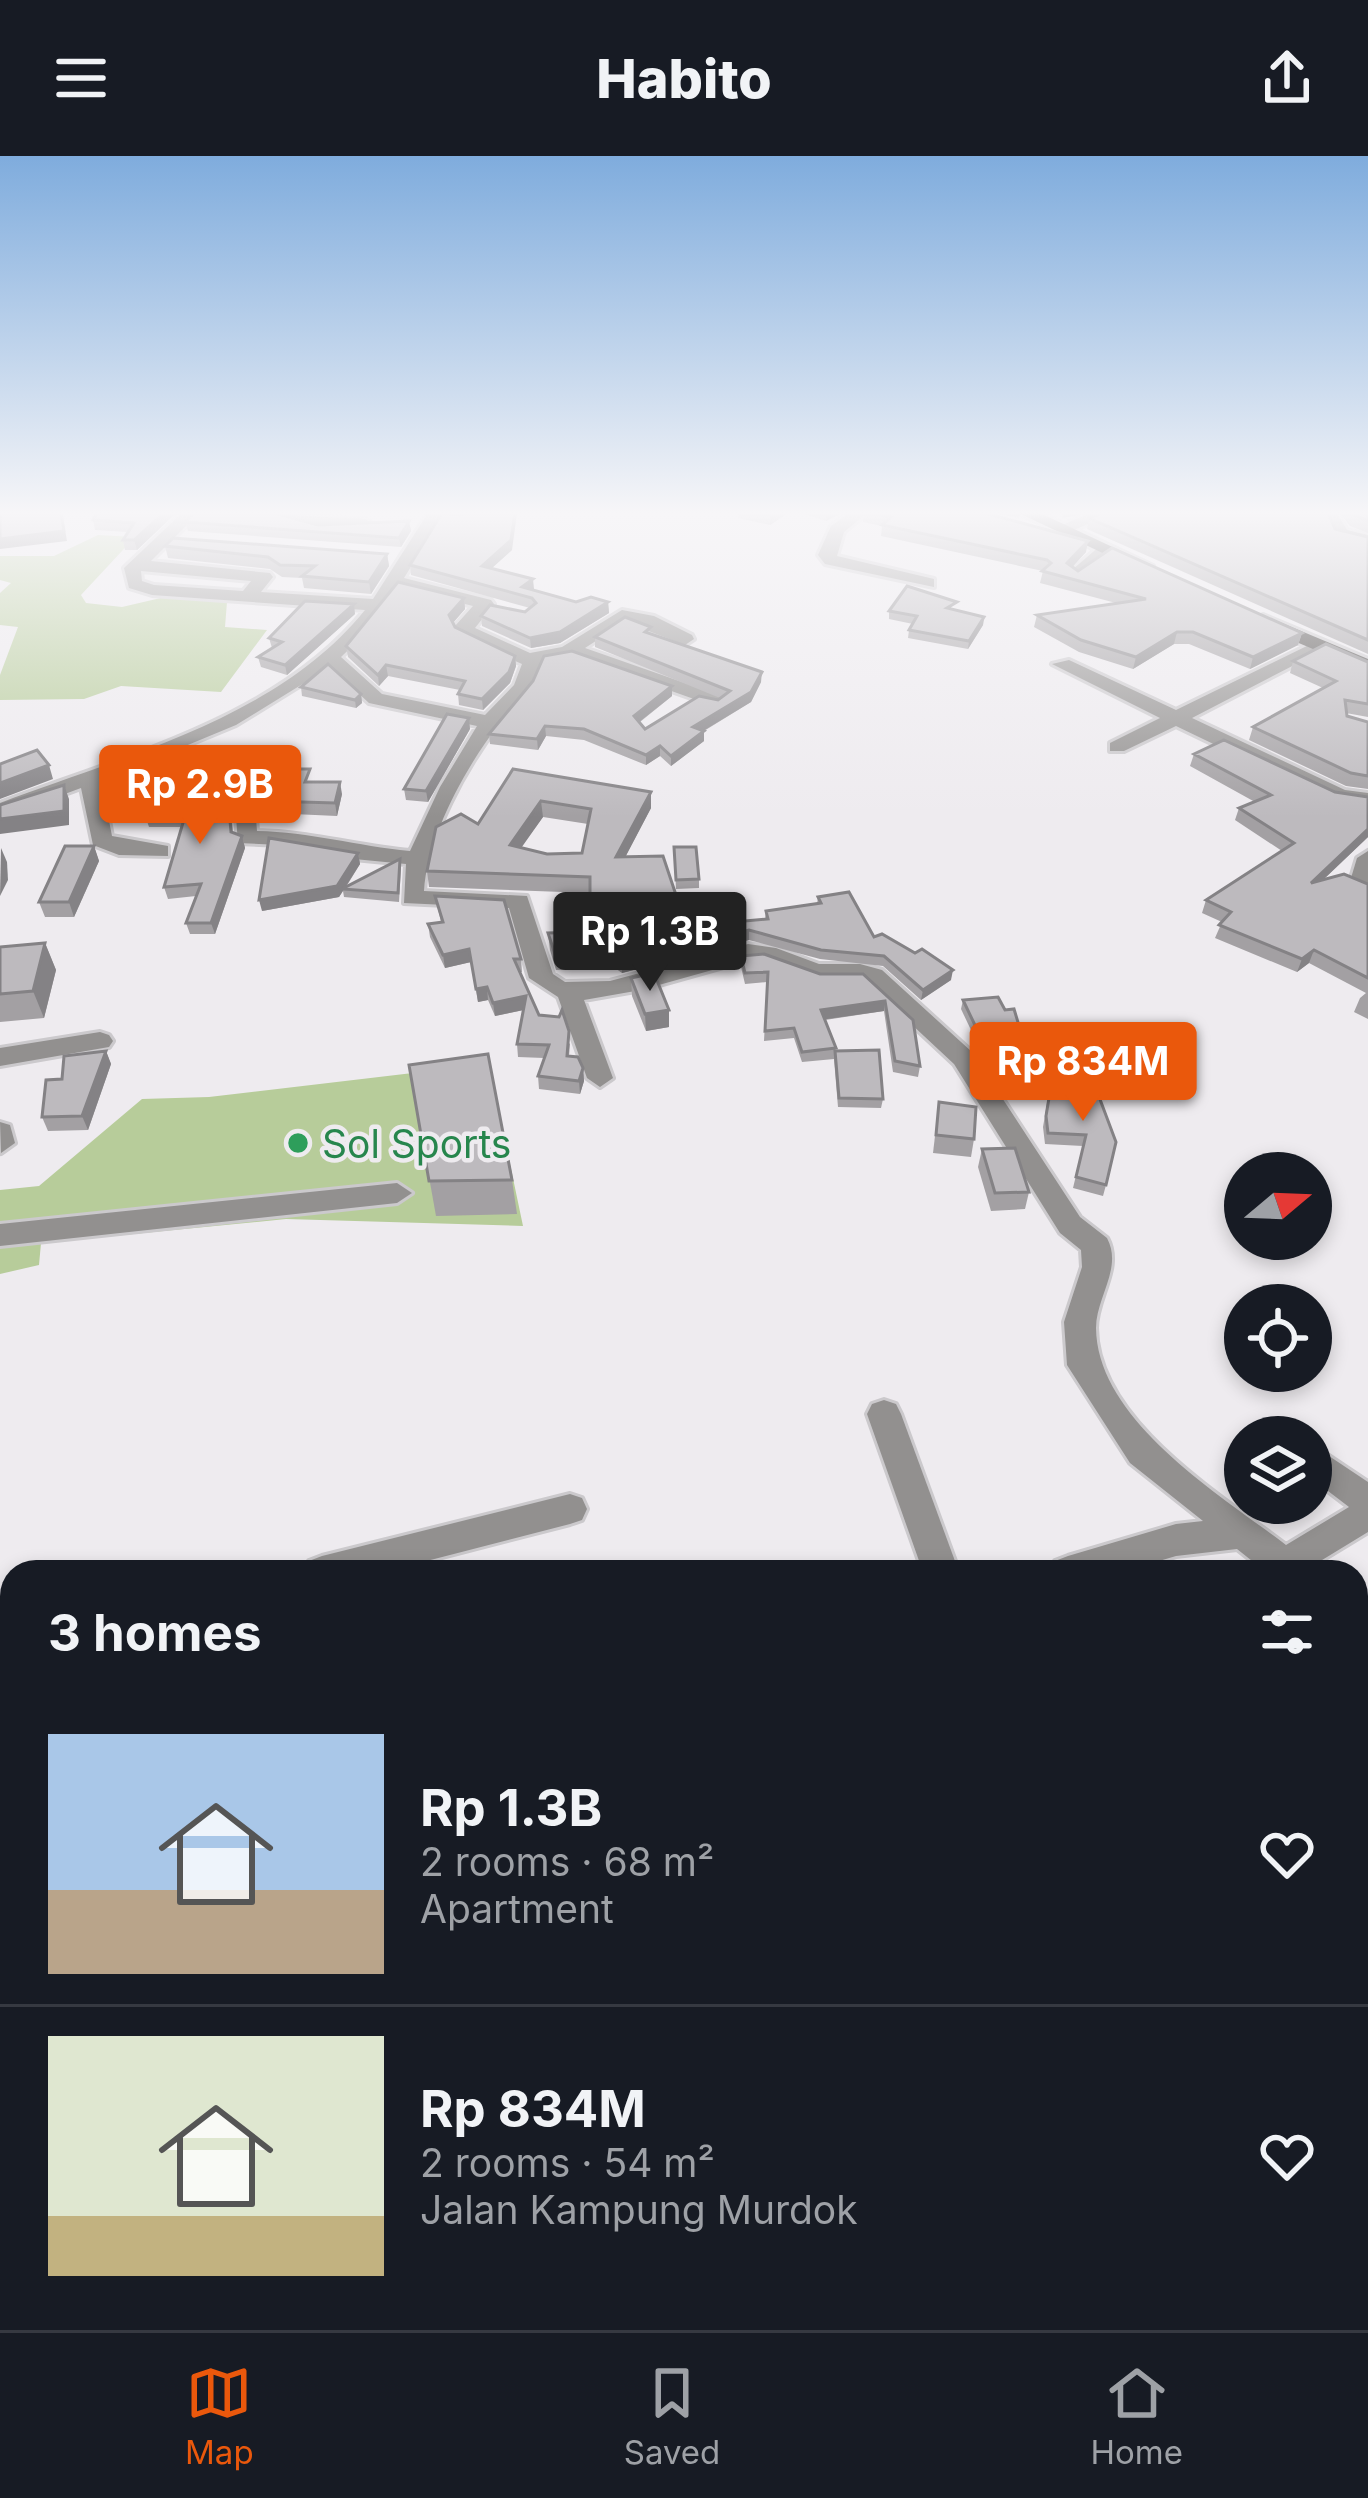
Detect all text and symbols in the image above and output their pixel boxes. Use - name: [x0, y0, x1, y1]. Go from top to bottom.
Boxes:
- icon: menu: [48, 45, 114, 111]
- icon: share: [1254, 45, 1320, 111]
- text: Habito: [596, 46, 772, 111]
- pin: Rp 2.9B: [89, 745, 311, 847]
- text: Rp 2.9B: [126, 760, 274, 807]
- pin: Rp 1.3B: [539, 892, 761, 994]
- text: Rp 1.3B: [580, 907, 720, 954]
- pin: Rp 834M: [972, 1022, 1194, 1124]
- text: Rp 834M: [997, 1037, 1169, 1084]
- place label: Sol Sports: [322, 1120, 511, 1167]
- marker: Sol Sports: [285, 1130, 311, 1156]
- north arrow: [1224, 1152, 1332, 1260]
- map controls: [1224, 1152, 1332, 1524]
- button: locate: [1224, 1284, 1332, 1392]
- button: layers: [1224, 1416, 1332, 1524]
- icon: filters: [1254, 1599, 1320, 1665]
- text: 3 homes: [48, 1602, 262, 1663]
- text: Rp 1.3B: [420, 1777, 602, 1838]
- icon: home: [144, 1782, 288, 1926]
- icon: heart: [1254, 1821, 1320, 1887]
- text: 2 rooms · 68 m²: [420, 1838, 714, 1885]
- text: Apartment: [420, 1885, 614, 1932]
- text: Rp 834M: [420, 2078, 646, 2139]
- icon: home: [144, 2084, 288, 2228]
- icon: heart: [1254, 2123, 1320, 2189]
- text: 2 rooms · 54 m²: [420, 2139, 715, 2186]
- text: Jalan Kampung Murdok: [420, 2186, 858, 2233]
- tab: Map: [185, 2360, 254, 2472]
- tab: Saved: [624, 2360, 720, 2472]
- tab: Home: [1090, 2360, 1183, 2472]

